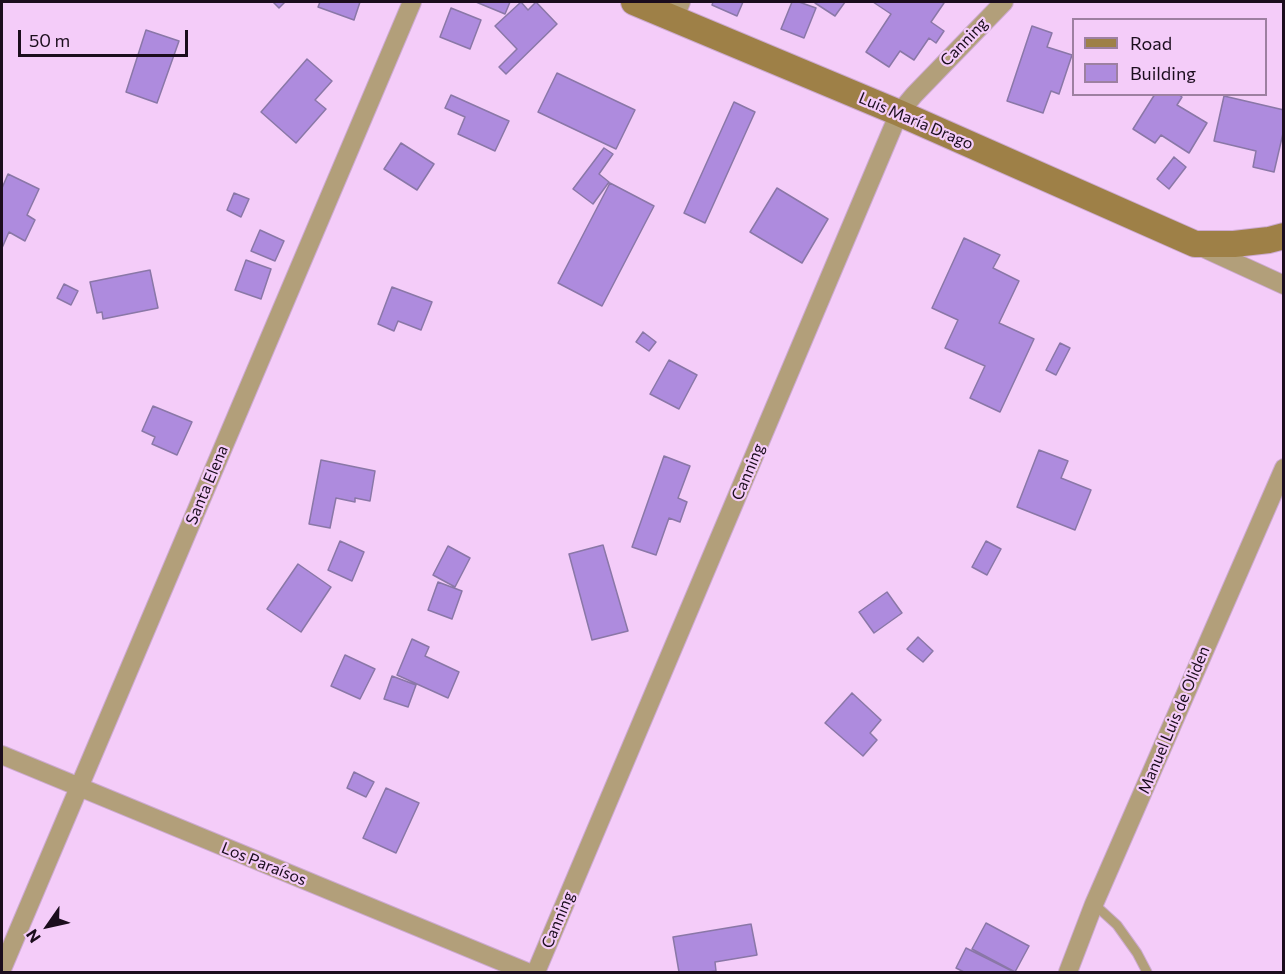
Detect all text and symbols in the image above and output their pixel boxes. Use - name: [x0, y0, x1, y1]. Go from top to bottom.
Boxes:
- street label: Canning: [936, 14, 992, 70]
- scale bar: [21, 18, 190, 56]
- legend: [1072, 18, 1267, 96]
- text: 50 m: [29, 29, 70, 51]
- text: Road: [1130, 32, 1172, 54]
- text: Building: [1130, 62, 1196, 84]
- street label: Luis María Drago: [856, 88, 976, 154]
- street label: Canning: [728, 441, 768, 503]
- street label: Santa Elena: [182, 442, 232, 528]
- street label: Manuel Luis de Oliden: [1134, 643, 1214, 797]
- street label: Los Paraísos: [219, 838, 309, 890]
- street label: Canning: [538, 889, 578, 951]
- north arrow: [18, 896, 78, 956]
- text: N: [21, 926, 44, 947]

